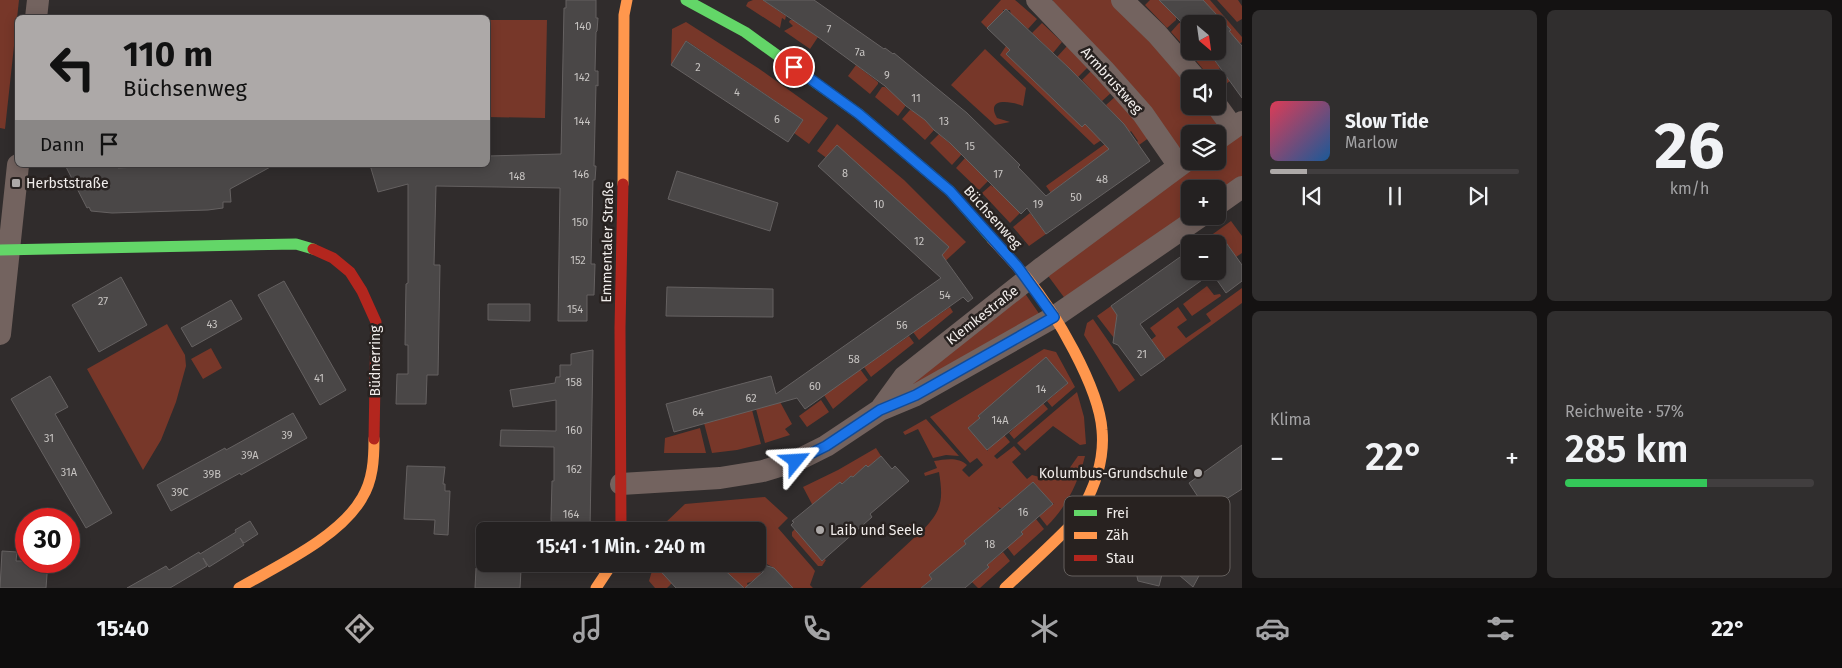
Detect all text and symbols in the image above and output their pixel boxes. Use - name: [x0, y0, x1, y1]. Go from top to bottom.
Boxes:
- north arrow: [1181, 15, 1226, 60]
- map controls: [1181, 15, 1226, 280]
- house number: 140: [575, 20, 591, 33]
- house number: 7: [827, 23, 832, 36]
- text: 110 m: [123, 33, 213, 75]
- icon: left: [40, 35, 105, 100]
- street label: Armbrustweg: [1077, 43, 1146, 118]
- pin: [773, 46, 815, 88]
- house number: 7a: [855, 46, 865, 59]
- icon: arrive: [780, 53, 808, 81]
- house number: 2: [695, 61, 701, 74]
- house number: 9: [884, 69, 890, 82]
- button: sound: [1181, 70, 1226, 115]
- house number: 142: [574, 71, 590, 84]
- text: Büchsenweg: [123, 75, 247, 102]
- house number: 4: [734, 86, 740, 99]
- house number: 11: [911, 92, 921, 105]
- text: 26: [1654, 107, 1725, 185]
- text: Slow Tide: [1345, 110, 1429, 133]
- house number: 6: [774, 113, 780, 126]
- house number: 144: [574, 115, 590, 128]
- house number: 13: [939, 115, 949, 128]
- button: layers: [1181, 125, 1226, 170]
- icon: arrive: [95, 130, 123, 158]
- text: Dann: [40, 133, 85, 156]
- text: Marlow: [1345, 133, 1398, 152]
- house number: 15: [965, 140, 976, 153]
- house number: 8: [842, 167, 848, 180]
- house number: 146: [573, 168, 589, 181]
- house number: 17: [993, 168, 1003, 181]
- house number: 148: [509, 170, 525, 183]
- house number: 48: [1096, 173, 1108, 186]
- place label: Herbststraße: [26, 175, 109, 192]
- marker: Herbststraße: [10, 177, 22, 189]
- text: km/h: [1670, 179, 1709, 198]
- button: +: [1181, 180, 1226, 225]
- street label: Emmentaler Straße: [598, 181, 617, 303]
- street label: Büchsenweg: [960, 182, 1026, 253]
- icon: previous: [1298, 182, 1326, 210]
- icon: pause: [1381, 182, 1409, 210]
- icon: next: [1464, 182, 1492, 210]
- house number: 50: [1070, 191, 1082, 204]
- house number: 10: [874, 198, 884, 211]
- house number: 19: [1033, 198, 1043, 211]
- house number: 150: [572, 216, 588, 229]
- house number: 12: [914, 235, 924, 248]
- button: −: [1181, 235, 1226, 280]
- house number: 152: [570, 254, 586, 267]
- street label: Klemkestraße: [943, 282, 1022, 349]
- house number: 54: [939, 289, 951, 302]
- house number: 27: [98, 295, 108, 308]
- house number: 154: [567, 303, 583, 316]
- house number: 43: [206, 318, 218, 331]
- house number: 56: [896, 319, 908, 332]
- street label: Büdnerring: [367, 325, 384, 397]
- house number: 21: [1137, 348, 1147, 361]
- house number: 58: [848, 353, 860, 366]
- house number: 41: [314, 372, 324, 385]
- house number: 158: [566, 376, 582, 389]
- house number: 60: [809, 380, 821, 393]
- house number: 14: [1036, 383, 1046, 396]
- house number: 62: [745, 392, 757, 405]
- text: Reichweite · 57%: [1565, 402, 1684, 421]
- house number: 64: [692, 406, 704, 419]
- text: Klima: [1270, 410, 1311, 429]
- house number: 14A: [992, 414, 1009, 427]
- house number: 160: [566, 424, 582, 437]
- text: 285 km: [1565, 426, 1688, 472]
- house number: 39: [281, 429, 293, 442]
- house number: 31: [44, 432, 54, 445]
- position arrow: [769, 434, 821, 486]
- text: 22°: [1365, 434, 1424, 480]
- text: −: [1270, 442, 1284, 475]
- text: +: [1505, 442, 1519, 475]
- house number: 39A: [241, 449, 259, 462]
- house number: 162: [566, 463, 582, 476]
- place label: Kolumbus-Grundschule: [1039, 465, 1188, 482]
- house number: 31A: [61, 466, 78, 479]
- marker: Kolumbus-Grundschule: [1192, 467, 1204, 479]
- house number: 39B: [203, 468, 221, 481]
- house number: 39C: [171, 486, 189, 499]
- legend: [1064, 496, 1230, 576]
- text: Frei: [1106, 505, 1129, 522]
- house number: 16: [1018, 506, 1028, 519]
- speed limit sign: 30: [15, 508, 80, 573]
- house number: 164: [563, 508, 579, 521]
- place label: Laib und Seele: [830, 522, 923, 539]
- marker: Laib und Seele: [814, 524, 826, 536]
- text: Zäh: [1106, 527, 1129, 544]
- text: 15:41 · 1 Min. · 240 m: [536, 535, 706, 558]
- house number: 18: [985, 538, 995, 551]
- text: Stau: [1106, 550, 1134, 567]
- icon: directions: [342, 611, 377, 646]
- icon: music: [570, 611, 605, 646]
- icon: phone: [799, 611, 834, 646]
- icon: climate: [1027, 611, 1062, 646]
- icon: car: [1255, 611, 1290, 646]
- icon: filters: [1483, 611, 1518, 646]
- text: 15:40: [97, 615, 149, 642]
- text: 22°: [1711, 615, 1745, 642]

